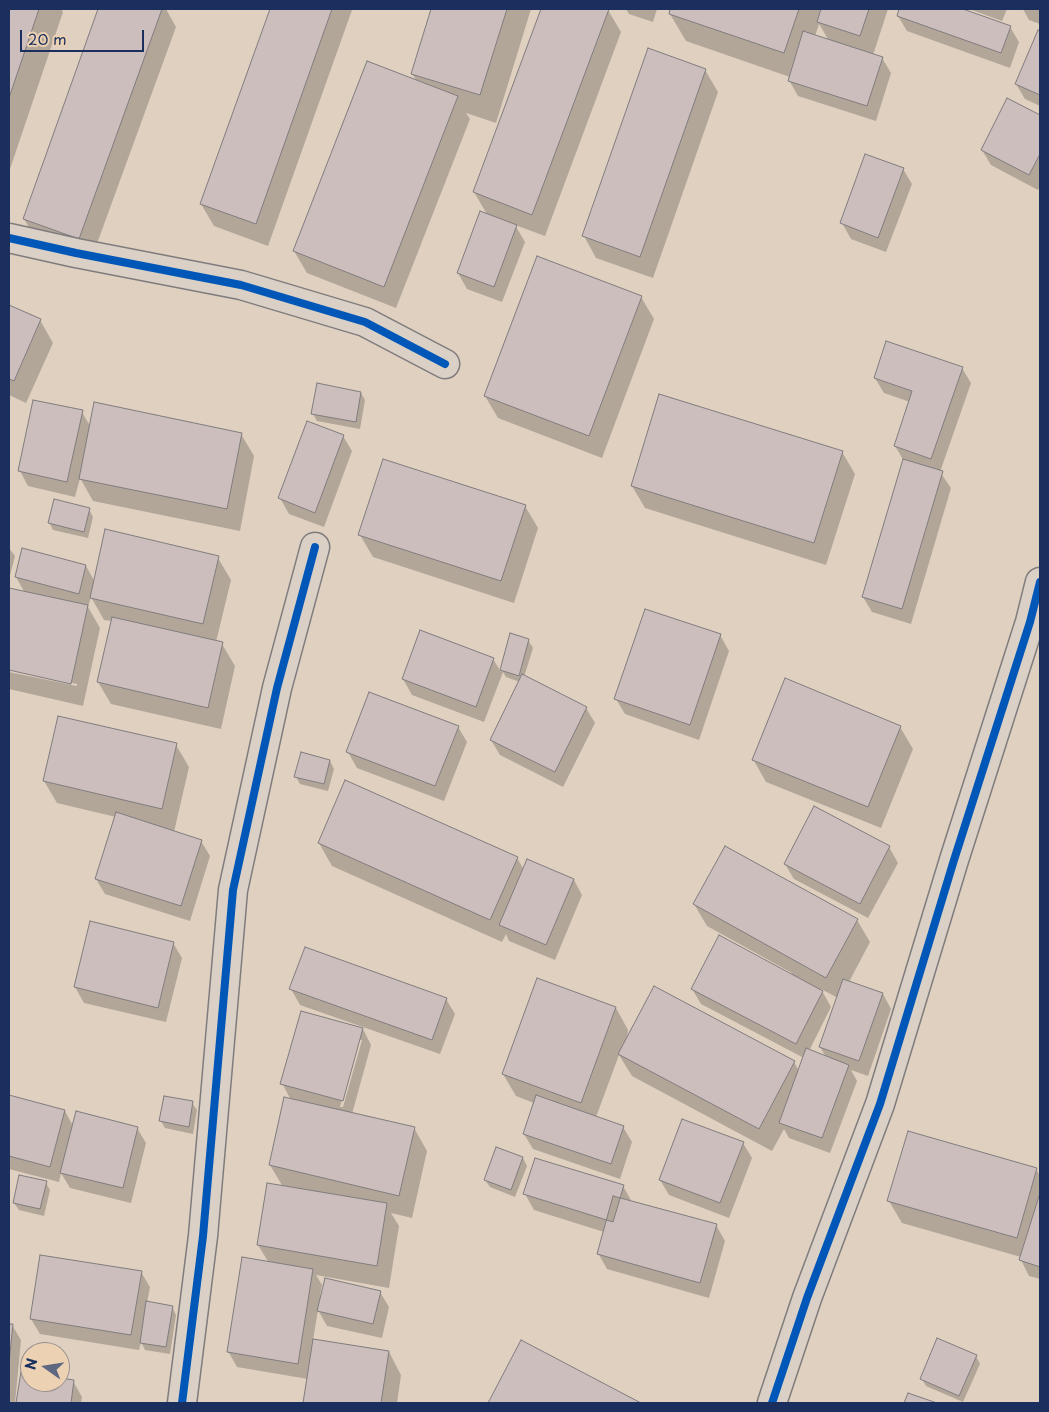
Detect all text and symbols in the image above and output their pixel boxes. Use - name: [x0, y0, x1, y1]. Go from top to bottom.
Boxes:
- scale bar: [22, 20, 146, 52]
- text: 20 m: [28, 27, 67, 50]
- north arrow: [20, 1342, 70, 1392]
- text: N: [19, 1356, 42, 1372]

